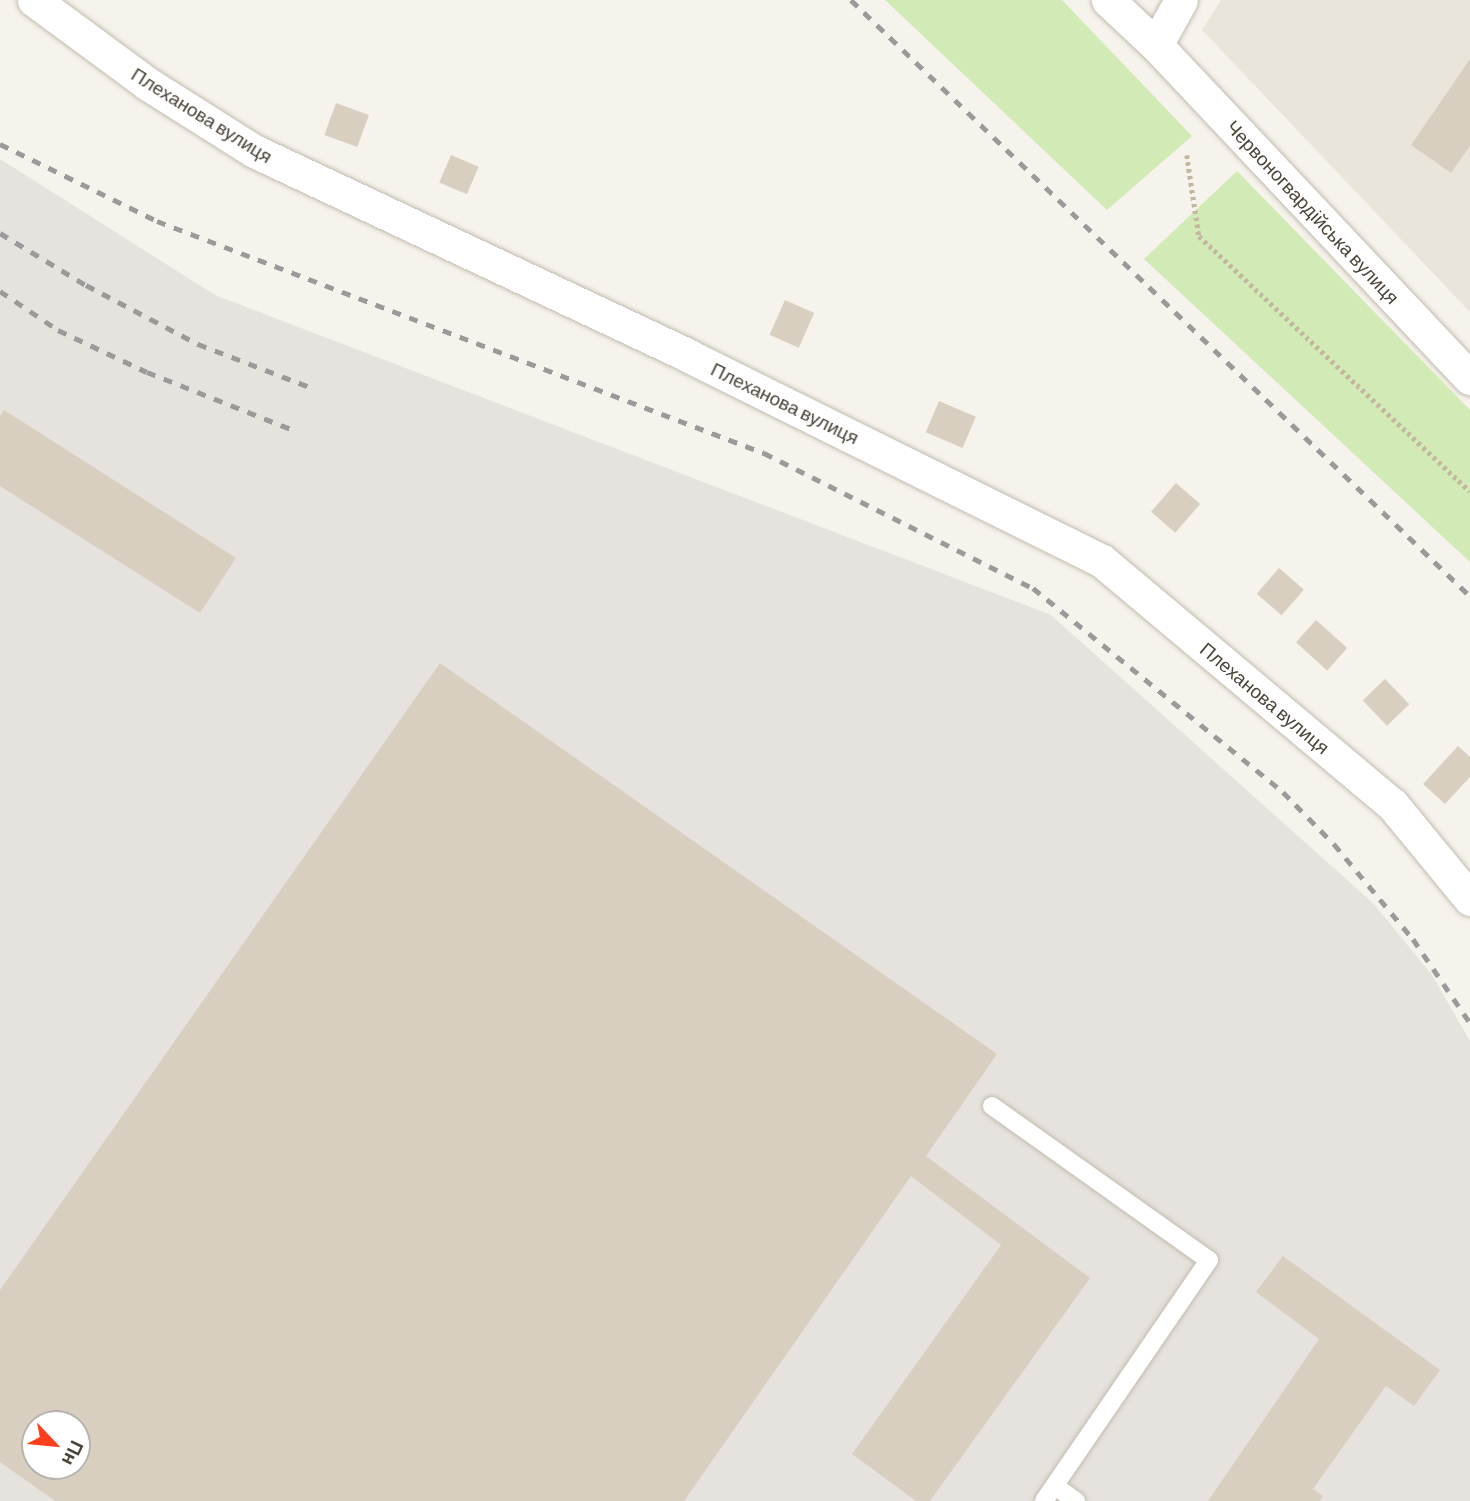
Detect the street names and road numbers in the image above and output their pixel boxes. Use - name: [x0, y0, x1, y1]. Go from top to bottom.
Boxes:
- street label: Плеханова вулиця: [127, 62, 277, 168]
- street label: Червоногвардійська вулиця: [1222, 115, 1404, 309]
- street label: Плеханова вулиця: [707, 357, 863, 449]
- street label: Плеханова вулиця: [1196, 637, 1334, 759]

